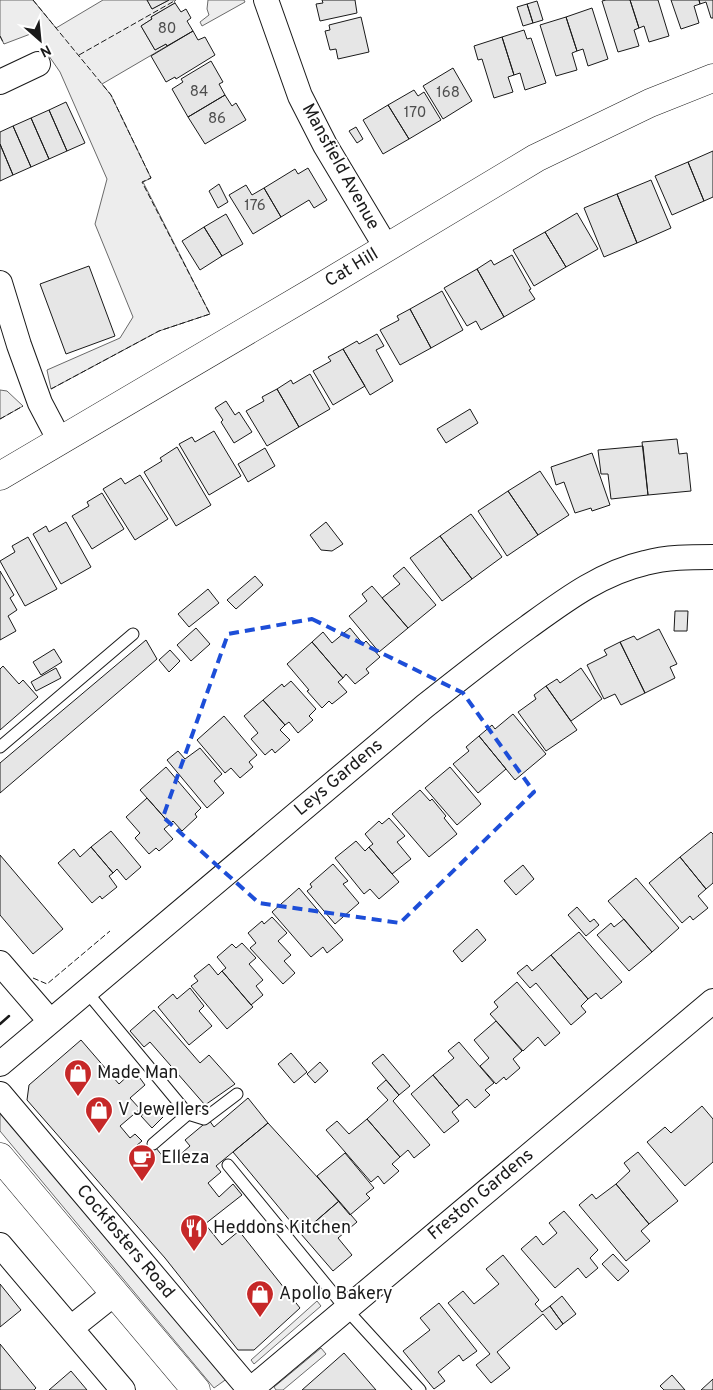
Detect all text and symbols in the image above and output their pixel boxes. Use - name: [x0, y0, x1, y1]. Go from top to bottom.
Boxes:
- north arrow: [15, 15, 65, 65]
- house number: 80: [158, 20, 176, 39]
- text: N: [37, 40, 54, 60]
- house number: 84: [190, 83, 208, 102]
- house number: 168: [436, 84, 460, 103]
- street label: Mansfield Avenue: [296, 100, 384, 234]
- house number: 170: [404, 104, 426, 123]
- house number: 86: [208, 110, 226, 129]
- house number: 176: [244, 197, 266, 216]
- street label: Cat Hill: [321, 243, 383, 293]
- street label: Leys Gardens: [290, 734, 388, 822]
- shop icon: Made Man: [63, 1058, 93, 1097]
- place label: Made Man: [97, 1062, 178, 1085]
- shop icon: V Jewellers: [84, 1095, 114, 1134]
- place label: V Jewellers: [118, 1099, 210, 1122]
- cafe icon: Elleza: [127, 1143, 157, 1182]
- street label: Freston Gardens: [423, 1144, 539, 1246]
- place label: Elleza: [161, 1147, 209, 1170]
- street label: Cockfosters Road: [71, 1180, 179, 1304]
- restaurant icon: Heddons Kitchen: [179, 1213, 209, 1252]
- place label: Heddons Kitchen: [213, 1217, 351, 1240]
- shop icon: Apollo Bakery: [245, 1279, 275, 1318]
- place label: Apollo Bakery: [279, 1283, 392, 1306]

